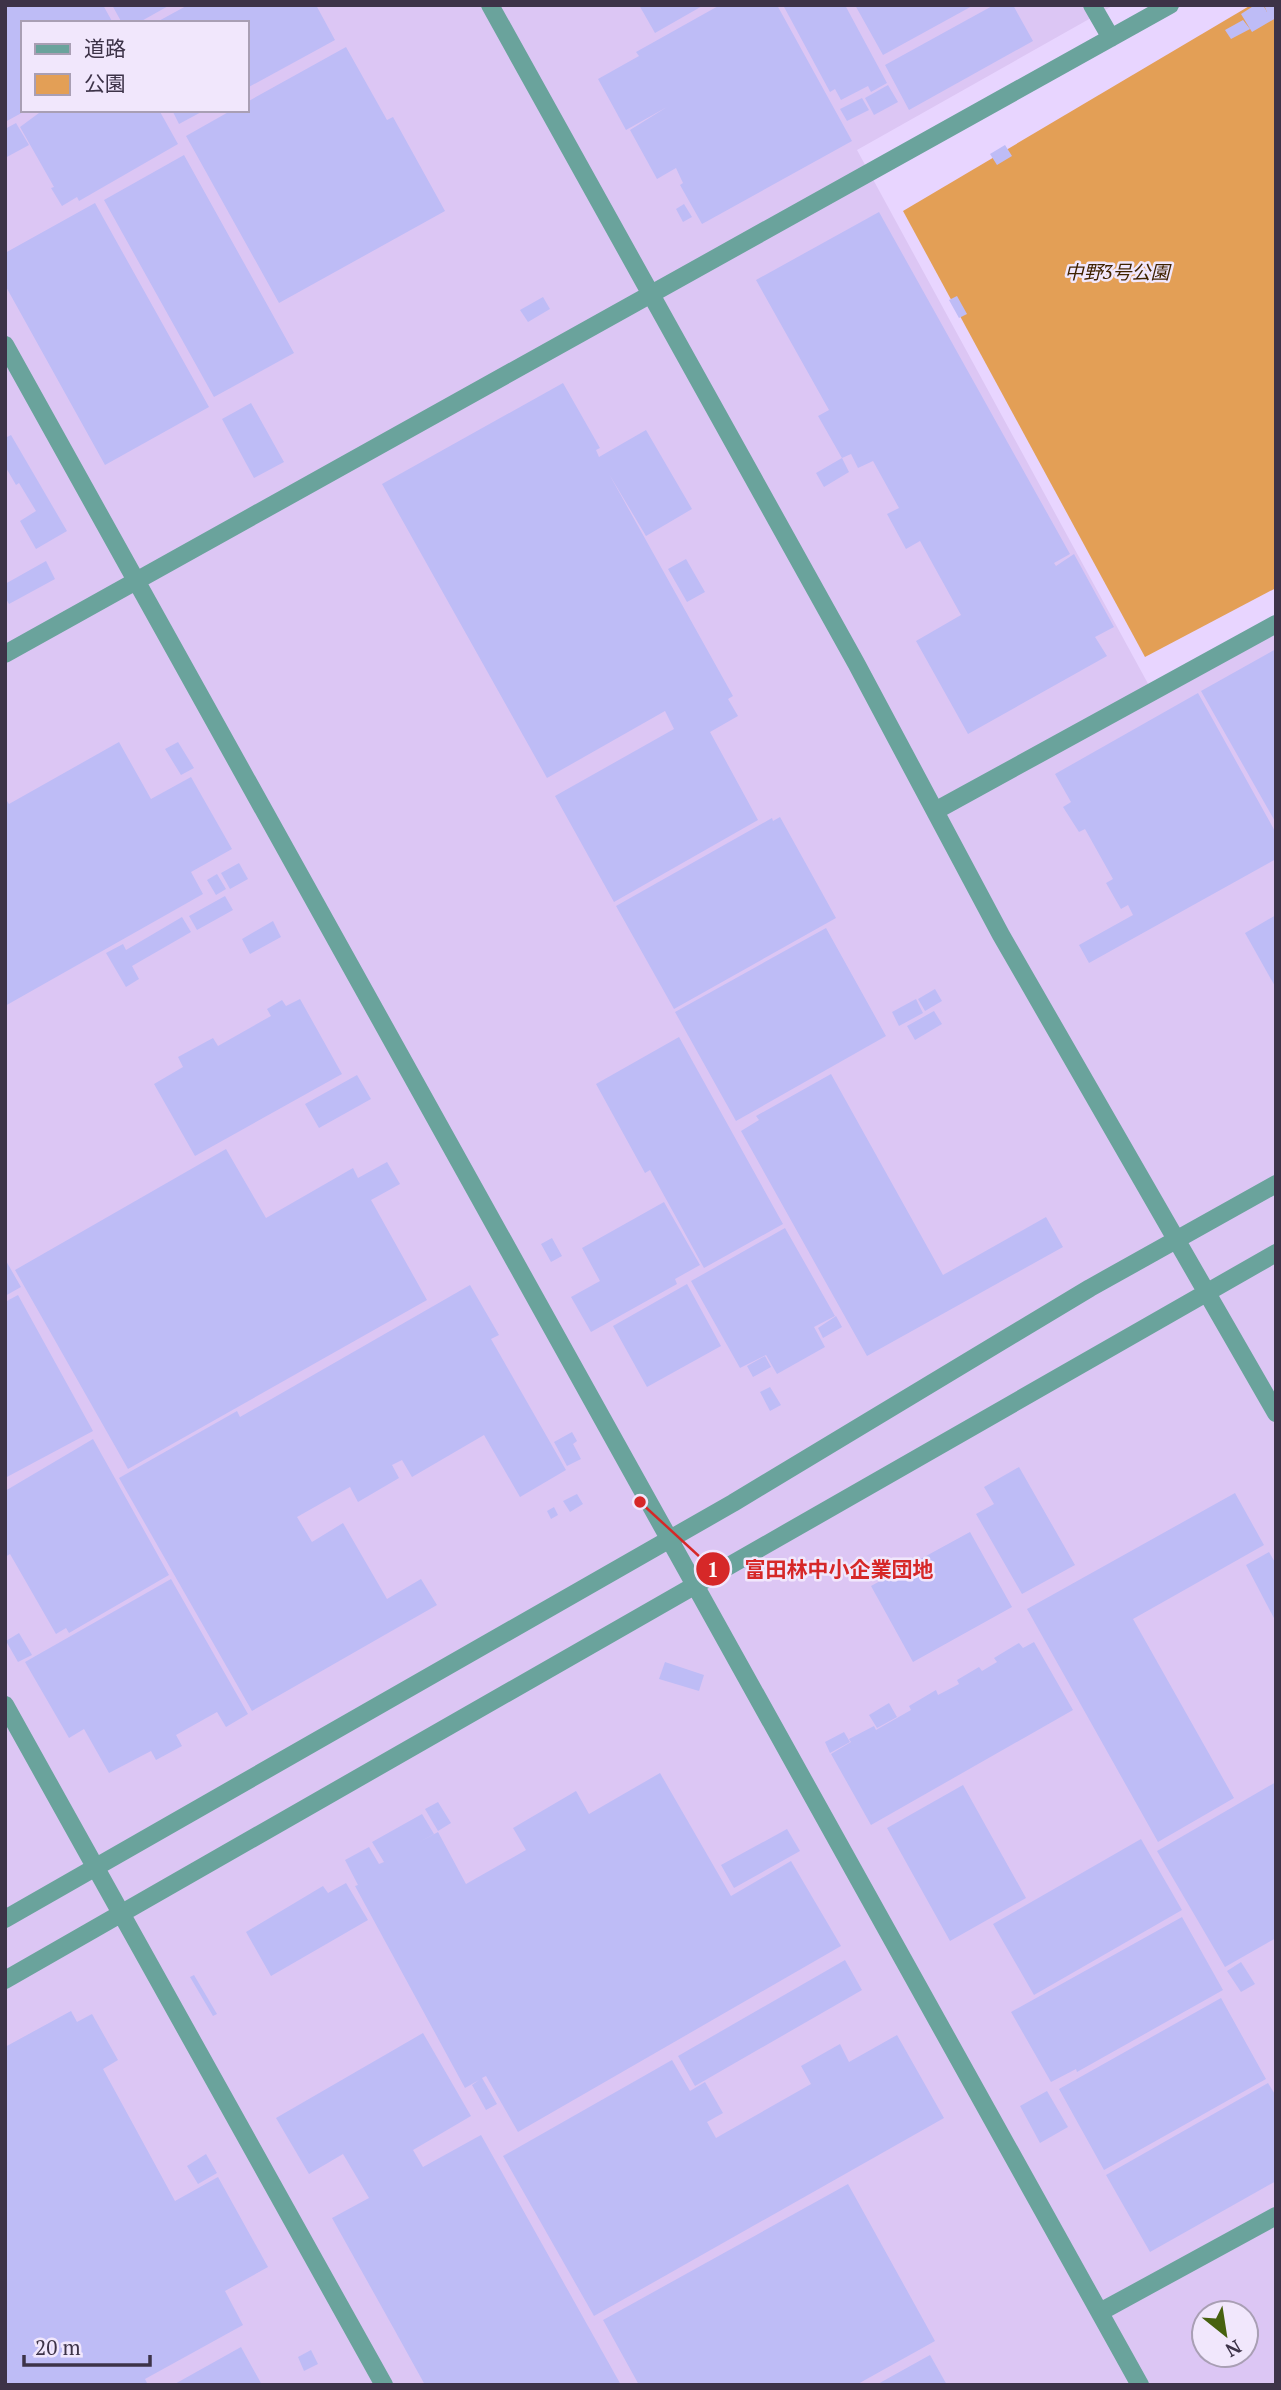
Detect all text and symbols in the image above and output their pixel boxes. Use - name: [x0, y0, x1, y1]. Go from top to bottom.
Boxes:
- legend: [21, 21, 248, 112]
- text: 道路: [84, 34, 126, 62]
- text: 公園: [84, 69, 126, 97]
- park label: 中野3号公園: [1065, 259, 1172, 284]
- callout: 富田林中小企業団地: [696, 1548, 948, 1590]
- text: 1: [707, 1555, 719, 1583]
- text: 富田林中小企業団地: [745, 1555, 934, 1583]
- north arrow: [1190, 2299, 1260, 2369]
- scale bar: [24, 2324, 150, 2368]
- text: 20 m: [35, 2333, 81, 2361]
- text: N: [1221, 2335, 1246, 2364]

